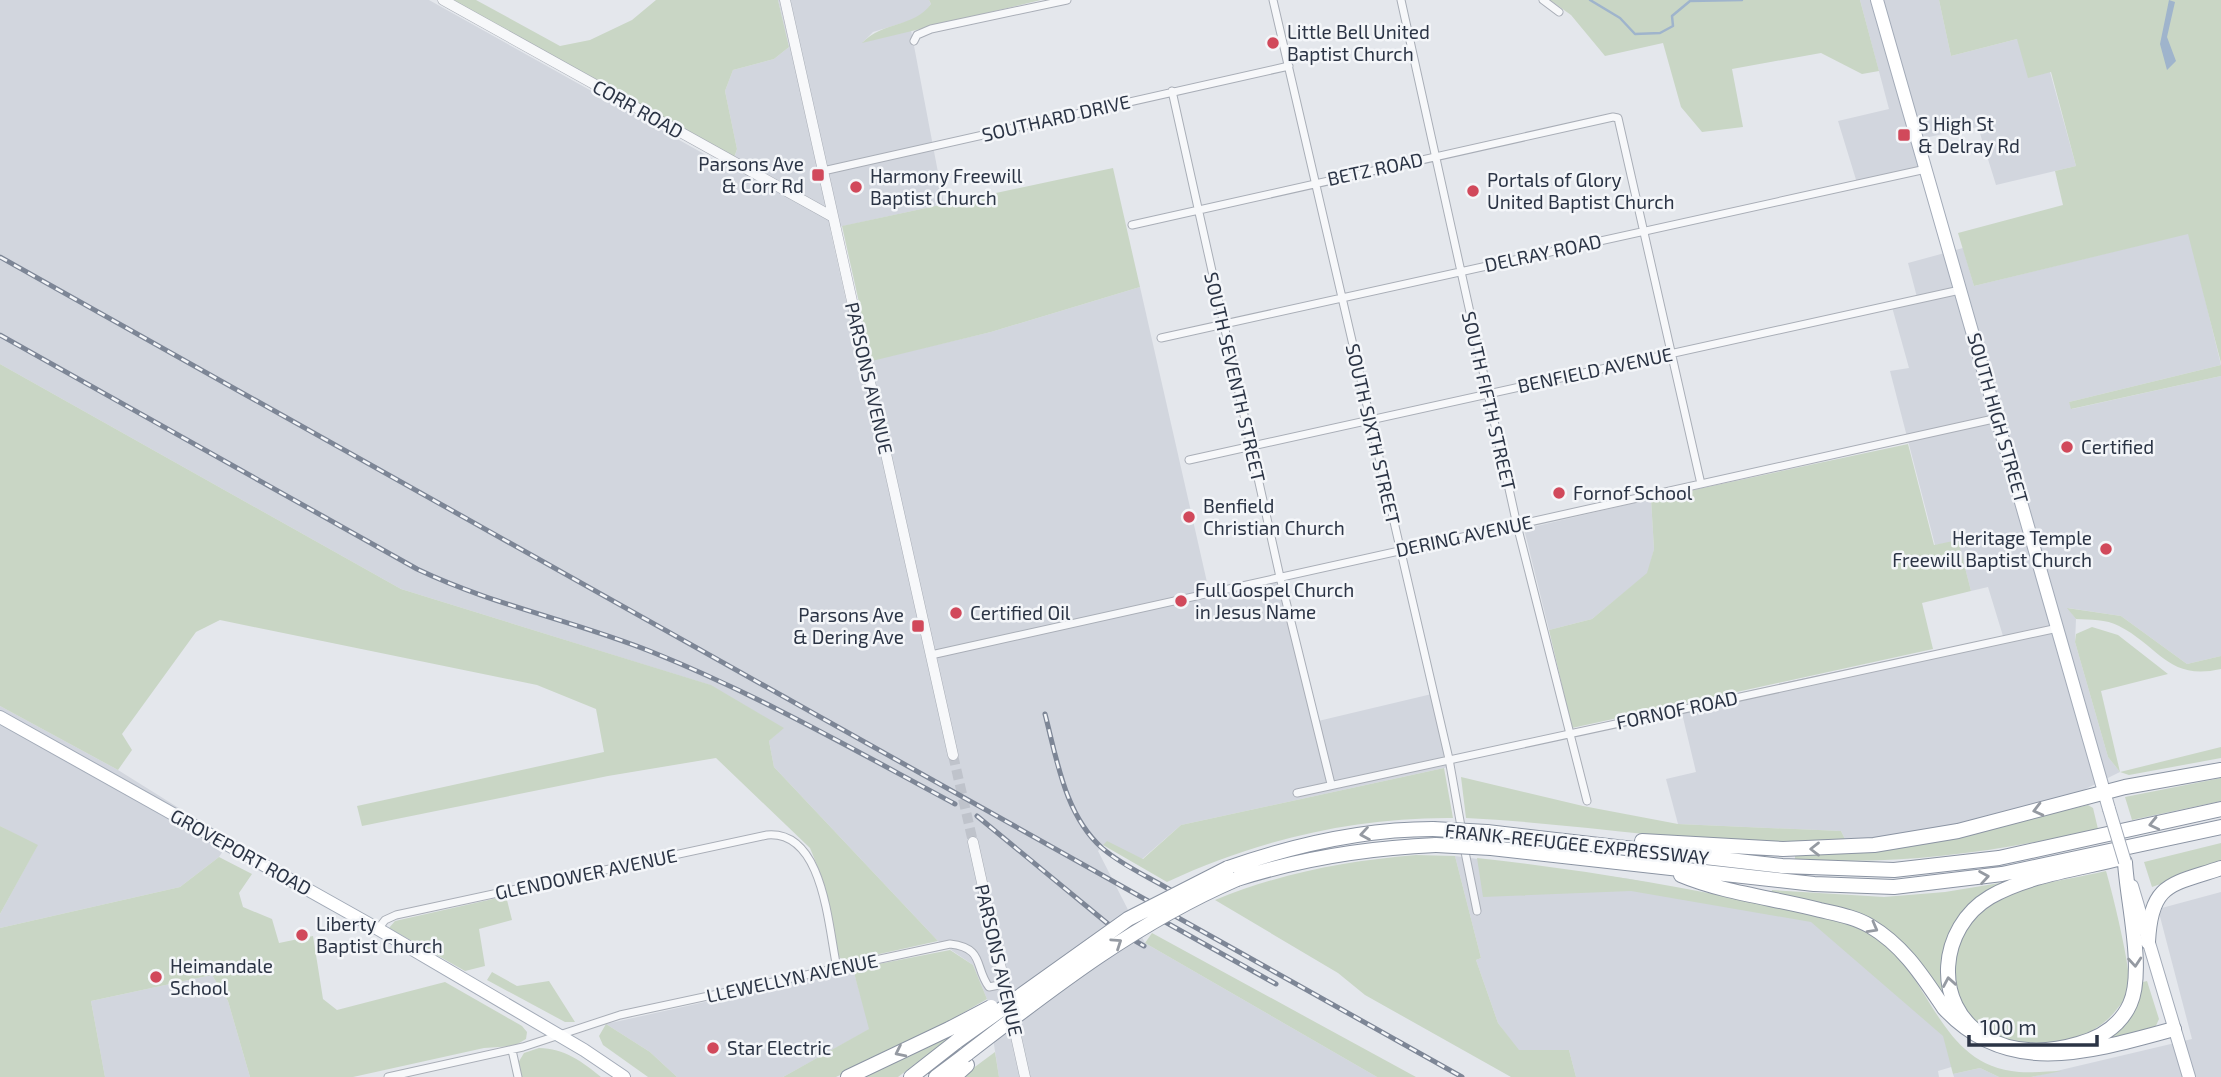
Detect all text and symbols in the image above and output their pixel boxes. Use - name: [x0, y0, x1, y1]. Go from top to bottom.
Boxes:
- place label: Little Bell United Baptist Church: [1287, 20, 1430, 65]
- marker: Little Bell United Baptist Church: [1265, 35, 1281, 51]
- street label: CORR ROAD: [589, 74, 687, 143]
- street label: SOUTHARD DRIVE: [979, 89, 1132, 146]
- place label: S High St & Delray Rd: [1918, 112, 2020, 157]
- marker: S High St & Delray Rd: [1896, 127, 1912, 143]
- street label: BETZ ROAD: [1325, 147, 1425, 190]
- place label: Parsons Ave & Corr Rd: [698, 152, 804, 197]
- place label: Harmony Freewill Baptist Church: [870, 164, 1023, 209]
- marker: Parsons Ave & Corr Rd: [810, 167, 826, 183]
- place label: Portals of Glory United Baptist Church: [1487, 168, 1675, 213]
- marker: Harmony Freewill Baptist Church: [848, 179, 864, 195]
- marker: Portals of Glory United Baptist Church: [1465, 183, 1481, 199]
- street label: DELRAY ROAD: [1482, 229, 1603, 276]
- street label: SOUTH SEVENTH STREET: [1200, 270, 1271, 484]
- street label: PARSONS AVENUE: [841, 300, 898, 456]
- street label: SOUTH FIFTH STREET: [1458, 309, 1521, 493]
- street label: SOUTH HIGH STREET: [1963, 330, 2034, 506]
- street label: SOUTH SIXTH STREET: [1341, 341, 1405, 527]
- street label: BENFIELD AVENUE: [1515, 342, 1675, 397]
- place label: Certified: [2081, 435, 2154, 458]
- marker: Certified: [2059, 439, 2075, 455]
- place label: Fornof School: [1573, 481, 1693, 504]
- marker: Fornof School: [1551, 485, 1567, 501]
- place label: Benfield Christian Church: [1203, 494, 1345, 539]
- marker: Benfield Christian Church: [1181, 509, 1197, 525]
- street label: DERING AVENUE: [1393, 510, 1534, 561]
- place label: Heritage Temple Freewill Baptist Church: [1892, 526, 2092, 571]
- marker: Heritage Temple Freewill Baptist Church: [2098, 541, 2114, 557]
- place label: Full Gospel Church in Jesus Name: [1195, 578, 1354, 623]
- marker: Full Gospel Church in Jesus Name: [1173, 593, 1189, 609]
- place label: Certified Oil: [970, 601, 1071, 624]
- place label: Parsons Ave & Dering Ave: [793, 603, 904, 648]
- marker: Certified Oil: [948, 605, 964, 621]
- marker: Parsons Ave & Dering Ave: [910, 618, 926, 634]
- street label: FORNOF ROAD: [1614, 685, 1740, 734]
- one-way arrow: [2032, 802, 2044, 816]
- street label: GROVEPORT ROAD: [167, 803, 316, 900]
- one-way arrow: [2149, 816, 2161, 830]
- street label: FRANK-REFUGEE EXPRESSWAY: [1444, 818, 1711, 869]
- one-way arrow: [1359, 826, 1371, 841]
- one-way arrow: [1809, 841, 1819, 857]
- street label: GLENDOWER AVENUE: [493, 843, 679, 904]
- one-way arrow: [1978, 870, 1990, 885]
- street label: PARSONS AVENUE: [971, 882, 1028, 1038]
- place label: Liberty Baptist Church: [316, 912, 443, 957]
- one-way arrow: [1865, 920, 1878, 933]
- marker: Liberty Baptist Church: [294, 927, 310, 943]
- one-way arrow: [1109, 938, 1122, 951]
- street label: LLEWELLYN AVENUE: [704, 948, 880, 1007]
- place label: Heimandale School: [170, 954, 273, 999]
- one-way arrow: [2127, 956, 2142, 967]
- marker: Heimandale School: [148, 969, 164, 985]
- one-way arrow: [1942, 976, 1957, 988]
- scale bar: [1969, 1004, 2097, 1048]
- text: 100 m: [1980, 1014, 2037, 1039]
- place label: Star Electric: [727, 1036, 831, 1059]
- marker: Star Electric: [705, 1040, 721, 1056]
- one-way arrow: [895, 1044, 907, 1058]

